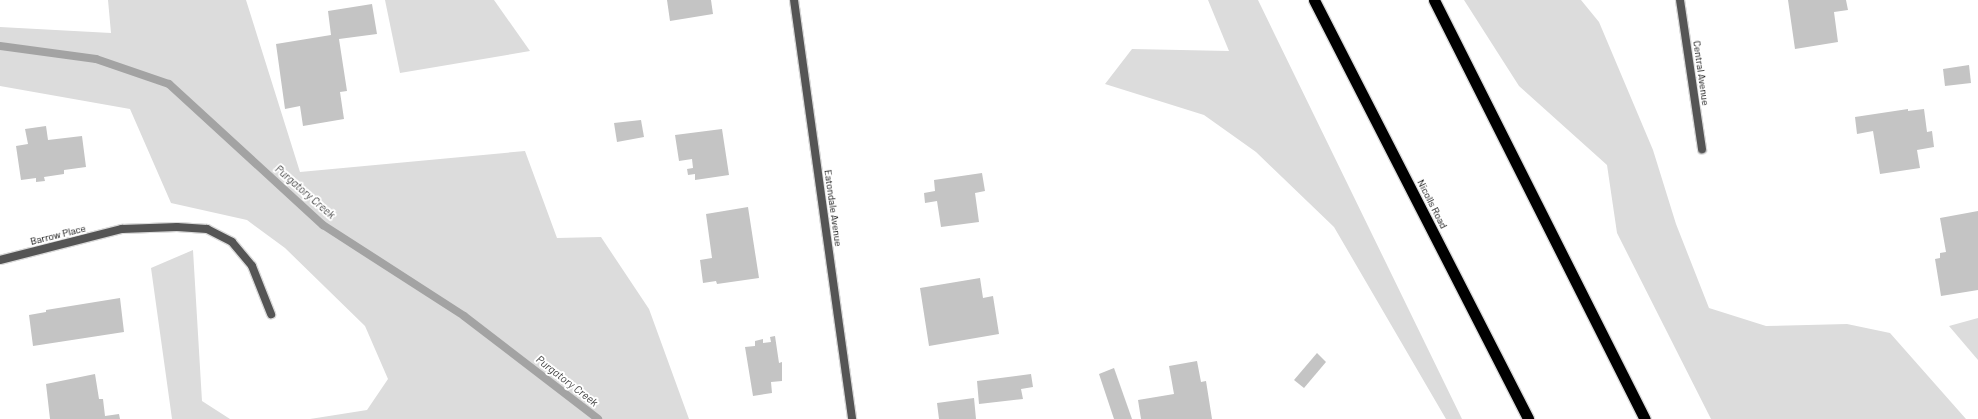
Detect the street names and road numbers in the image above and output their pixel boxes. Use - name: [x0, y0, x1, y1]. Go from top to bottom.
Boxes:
- street label: Central Avenue: [1691, 40, 1711, 106]
- street label: Eatondale Avenue: [822, 169, 844, 247]
- street label: Nicolls Road: [1415, 177, 1449, 231]
- street label: Barrow Place: [29, 222, 87, 248]

